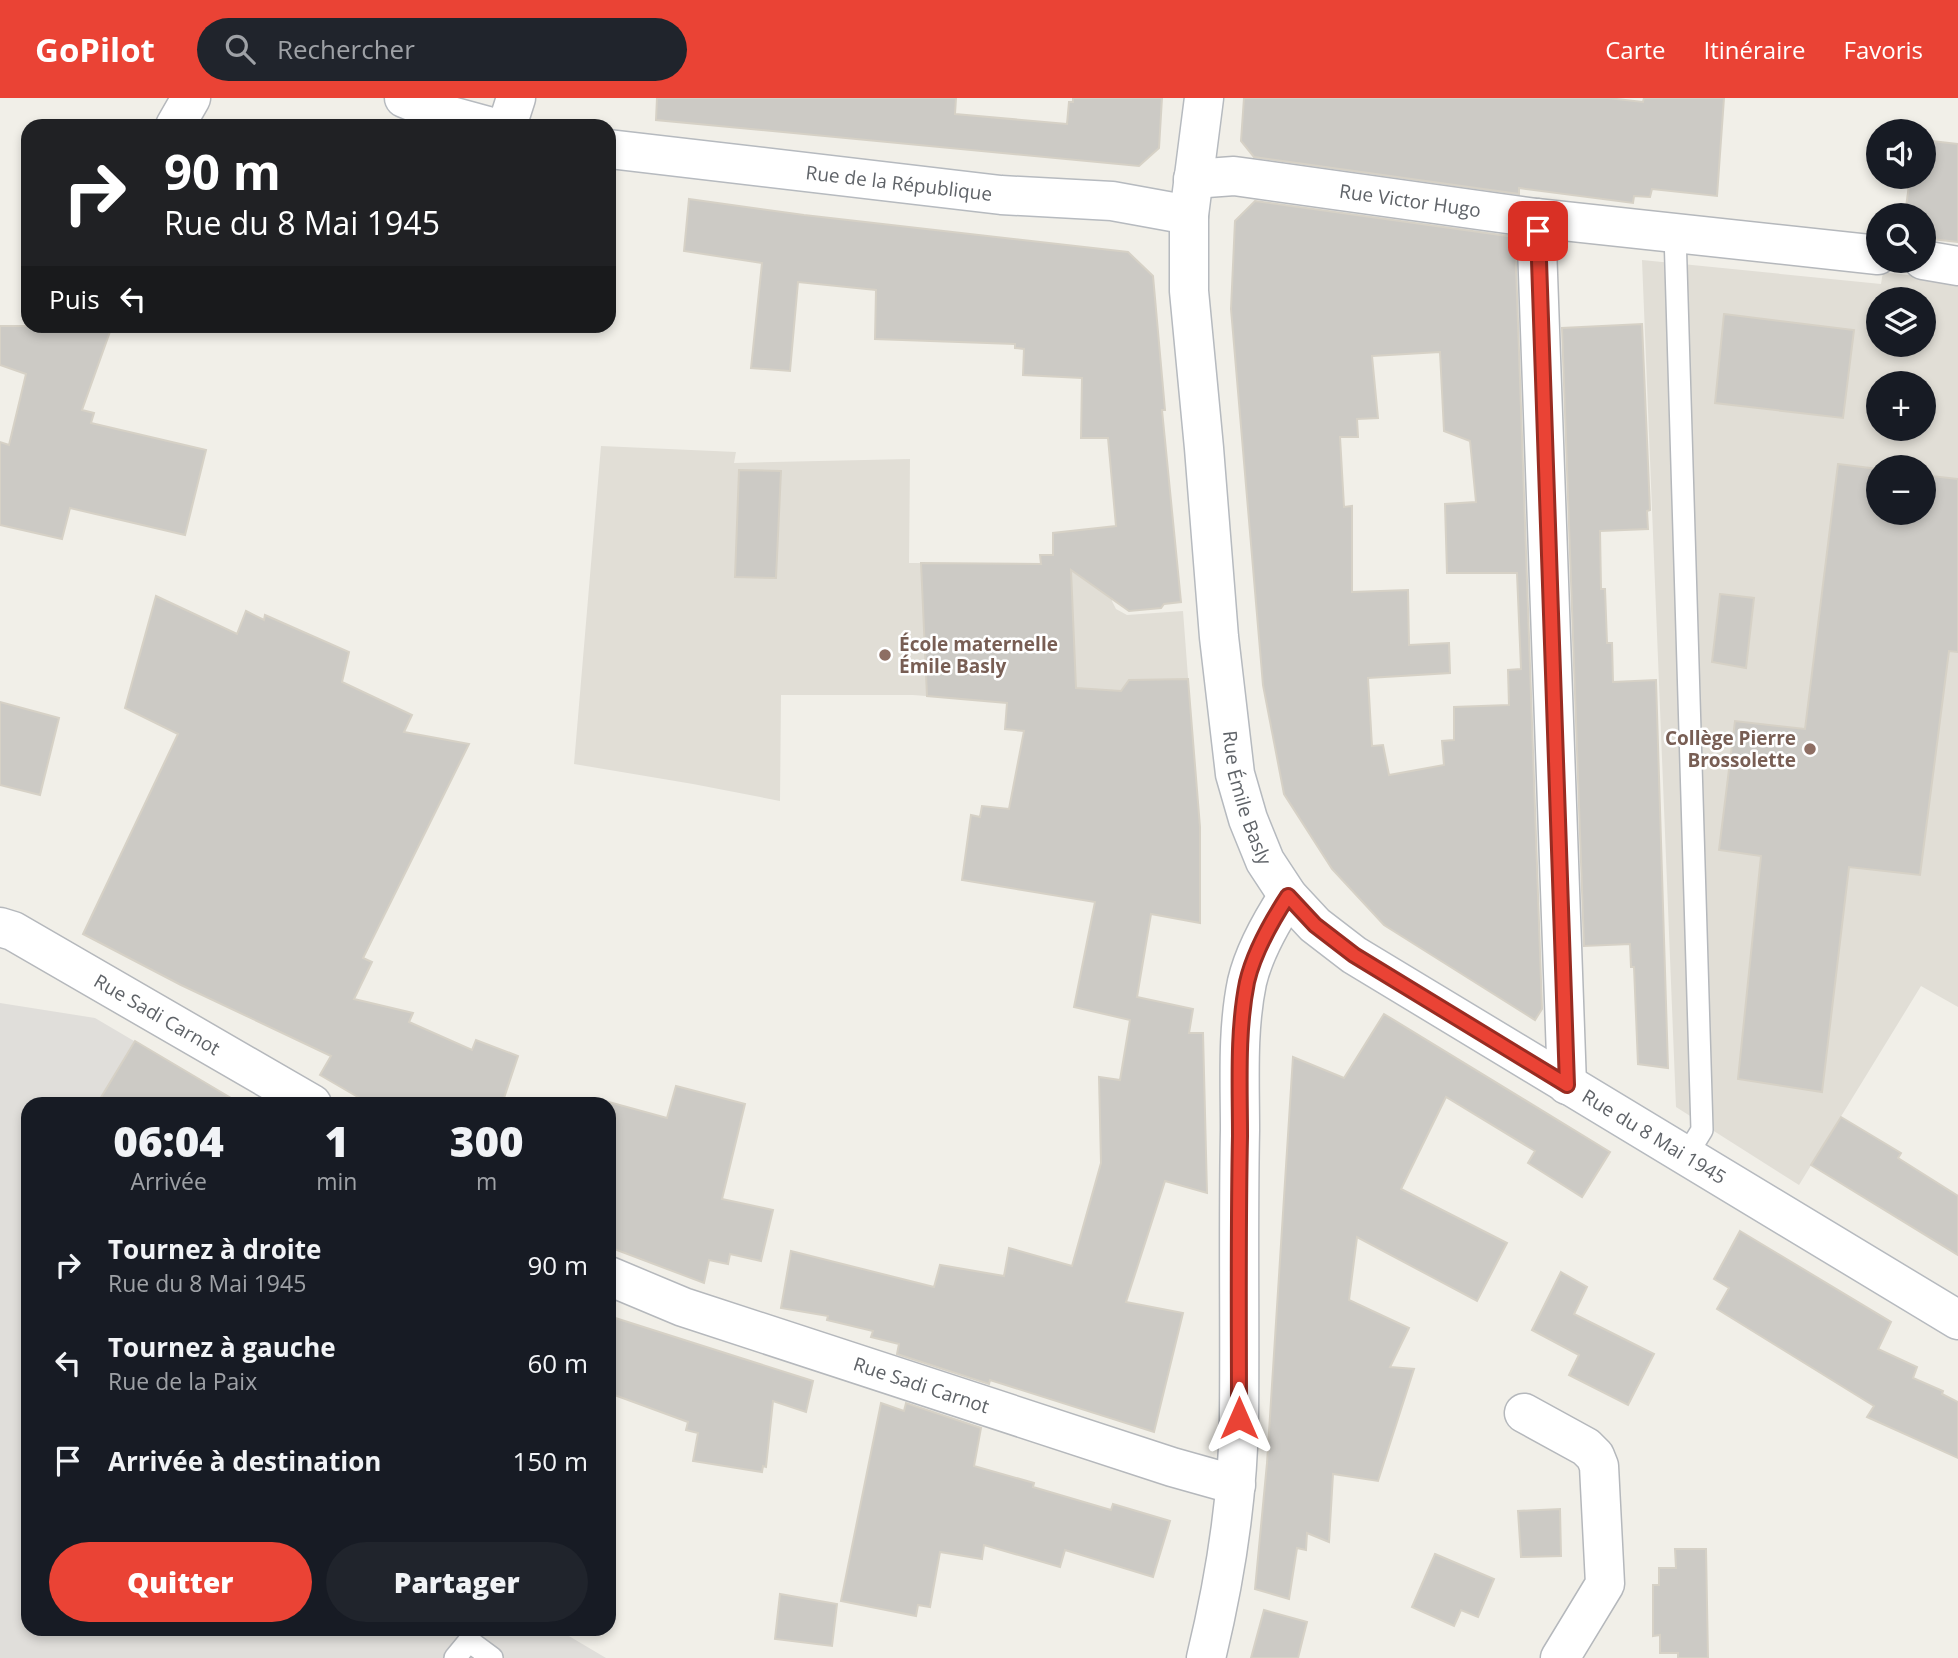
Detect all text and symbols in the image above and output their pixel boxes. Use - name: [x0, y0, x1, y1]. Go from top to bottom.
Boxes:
- search box: [197, 18, 687, 81]
- text: GoPilot: [35, 27, 155, 72]
- icon: search: [221, 30, 259, 68]
- text: Rechercher: [277, 31, 415, 67]
- text: Carte: [1605, 33, 1666, 66]
- text: Itinéraire: [1704, 33, 1806, 66]
- text: Favoris: [1844, 33, 1923, 66]
- map controls: [1866, 119, 1936, 525]
- button: sound: [1866, 119, 1936, 189]
- text: 90 m: [164, 138, 281, 204]
- icon: right: [49, 147, 140, 238]
- street label: Rue de la République: [804, 159, 994, 207]
- street label: Rue Victor Hugo: [1338, 178, 1483, 223]
- text: Rue du 8 Mai 1945: [164, 201, 440, 244]
- pin: [1508, 201, 1568, 261]
- button: search: [1866, 203, 1936, 273]
- icon: arrive: [1519, 212, 1557, 250]
- icon: left: [114, 280, 152, 318]
- text: Puis: [49, 281, 100, 317]
- button: layers: [1866, 287, 1936, 357]
- button: +: [1866, 371, 1936, 441]
- button: −: [1866, 455, 1936, 525]
- place label: École maternelle Émile Basly: [899, 631, 1058, 679]
- marker: École maternelle Émile Basly: [877, 647, 893, 663]
- place label: Collège Pierre Brossolette: [1665, 725, 1796, 773]
- street label: Rue Émile Basly: [1217, 729, 1278, 869]
- marker: Collège Pierre Brossolette: [1802, 741, 1818, 757]
- street label: Rue Sadi Carnot: [89, 968, 225, 1061]
- street label: Rue du 8 Mai 1945: [1577, 1083, 1731, 1190]
- text: 06:04: [113, 1112, 224, 1169]
- text: 1: [325, 1112, 349, 1169]
- text: 300: [450, 1112, 524, 1169]
- text: Arrivée: [130, 1165, 207, 1197]
- text: min: [316, 1165, 357, 1197]
- text: m: [476, 1165, 497, 1197]
- text: Tournez à droite: [108, 1231, 321, 1267]
- icon: right: [49, 1246, 87, 1284]
- text: 90 m: [527, 1247, 588, 1283]
- text: Rue du 8 Mai 1945: [108, 1267, 306, 1299]
- text: Tournez à gauche: [108, 1329, 336, 1365]
- icon: left: [49, 1344, 87, 1382]
- text: 60 m: [527, 1345, 588, 1381]
- street label: Rue Sadi Carnot: [850, 1351, 993, 1419]
- text: Rue de la Paix: [108, 1365, 257, 1397]
- position arrow: [1202, 1381, 1276, 1455]
- icon: arrive: [49, 1442, 87, 1480]
- text: Arrivée à destination: [108, 1443, 381, 1479]
- text: 150 m: [513, 1443, 588, 1479]
- button: Quitter: [49, 1542, 312, 1622]
- button: Partager: [326, 1542, 588, 1622]

